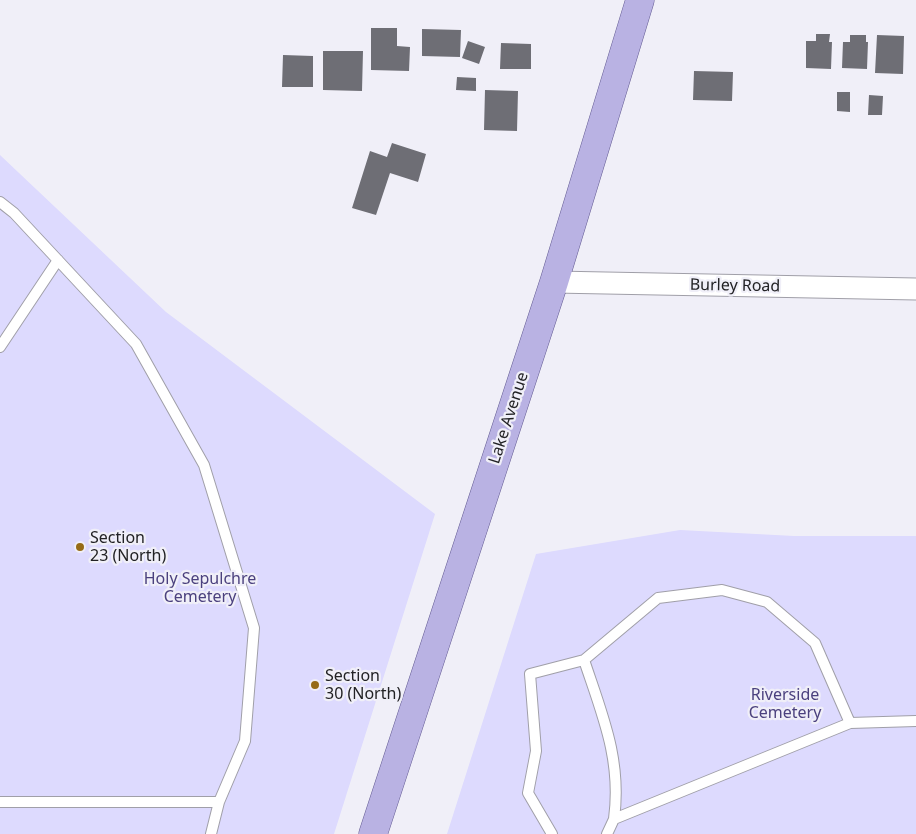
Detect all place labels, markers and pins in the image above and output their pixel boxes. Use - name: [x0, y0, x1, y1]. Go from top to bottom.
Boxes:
- place label: Section 23 (North): [90, 528, 166, 566]
- marker: Section 23 (North): [74, 541, 86, 553]
- place label: Section 30 (North): [325, 666, 401, 704]
- marker: Section 30 (North): [309, 679, 321, 691]

